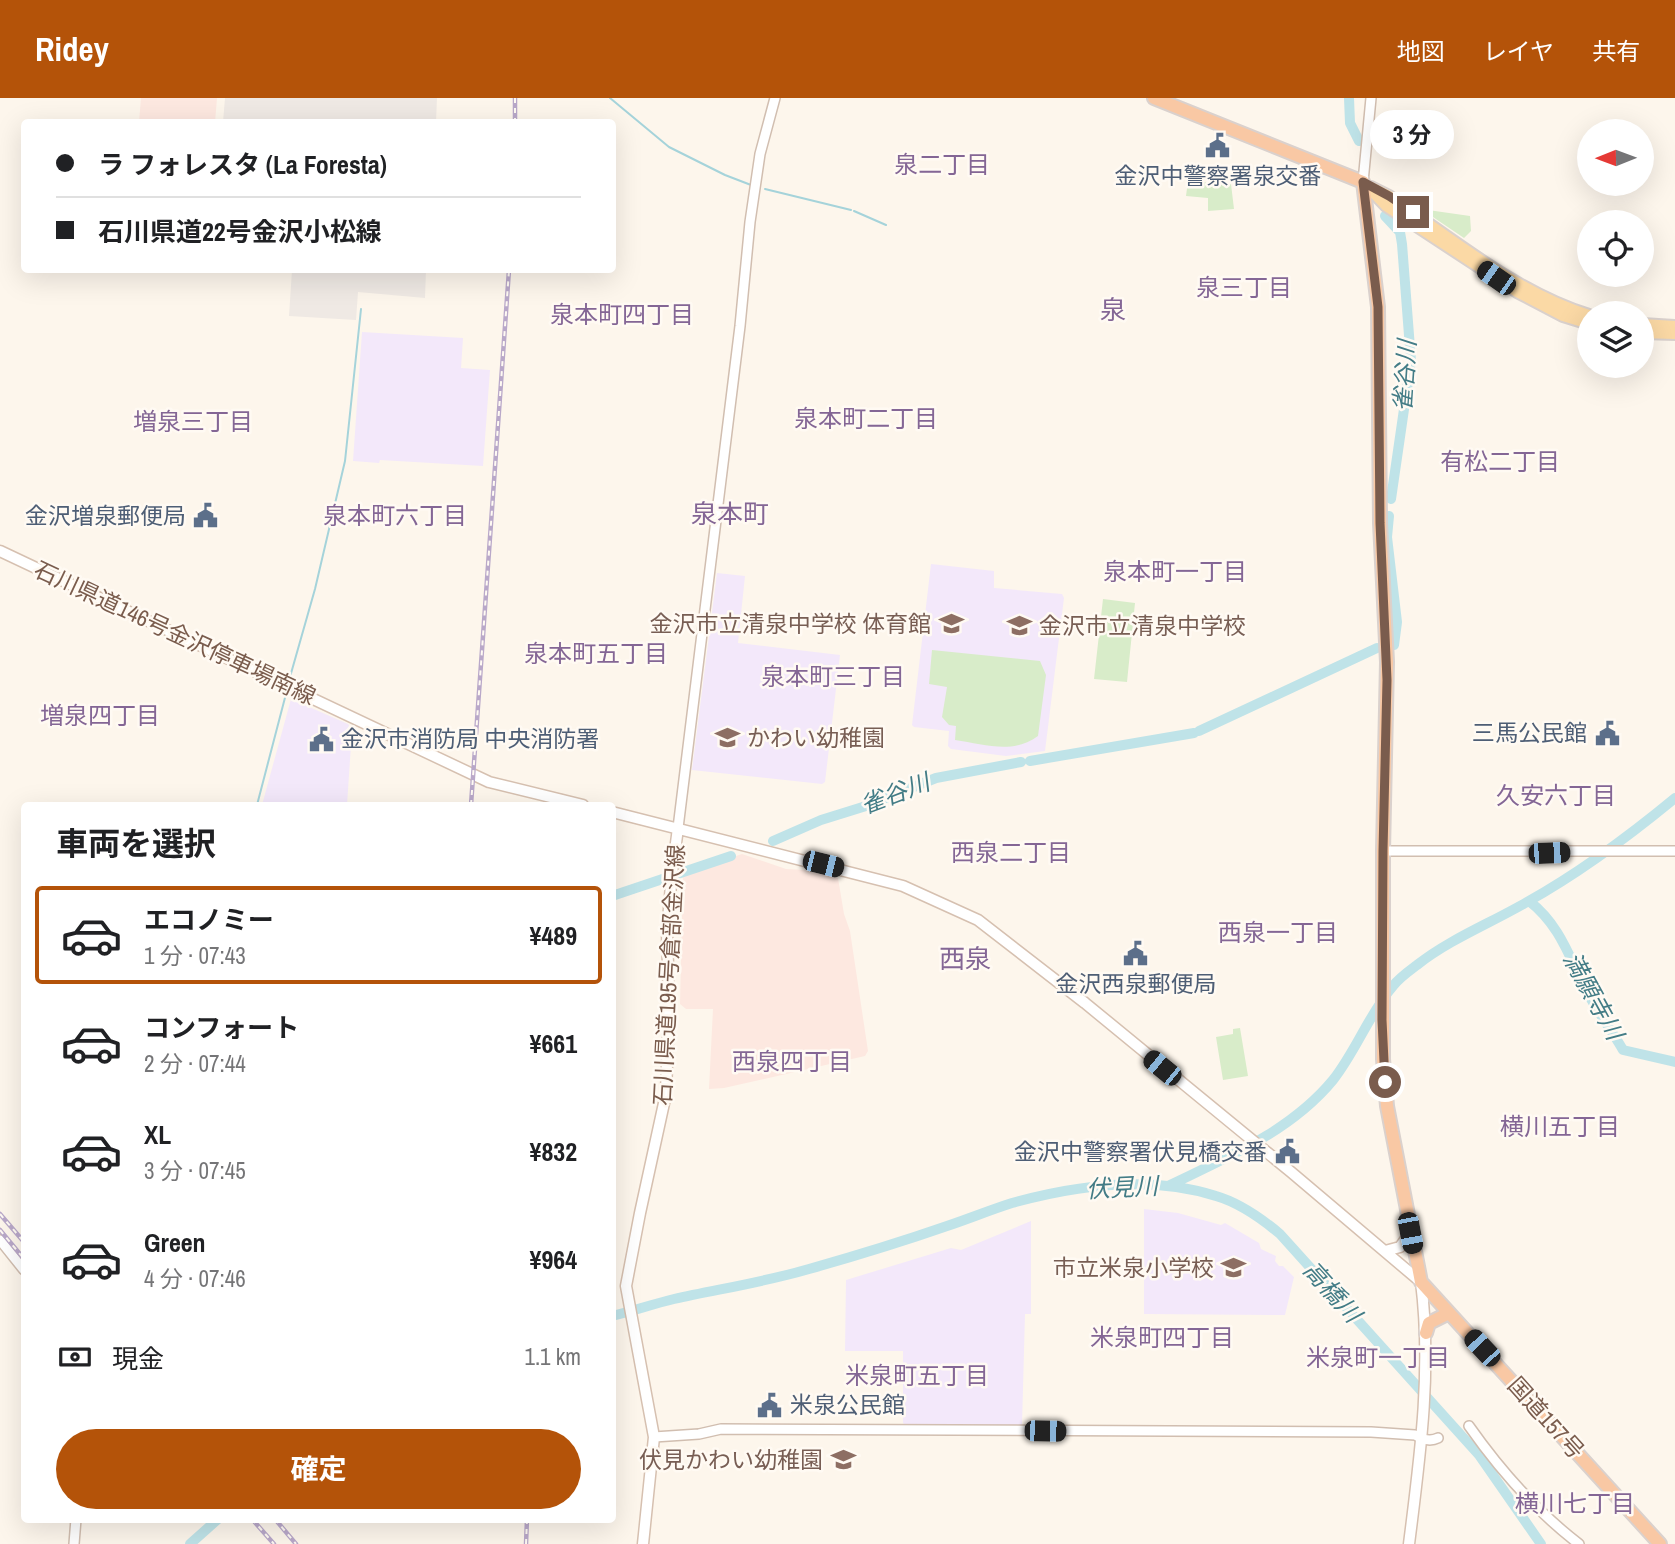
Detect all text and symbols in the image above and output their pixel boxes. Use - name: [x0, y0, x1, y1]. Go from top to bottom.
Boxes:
- text: Ridey: [35, 27, 109, 71]
- text: 地図: [1397, 35, 1445, 67]
- text: レイヤ: [1483, 35, 1554, 67]
- text: 共有: [1592, 35, 1640, 67]
- callout: 3 分: [1371, 110, 1455, 159]
- text: 3 分: [1393, 119, 1431, 150]
- north arrow: [1577, 119, 1654, 196]
- map controls: [1577, 119, 1654, 378]
- public building icon: 金沢中警察署泉交番: [1204, 132, 1232, 160]
- text: ラ フォレスタ (La Foresta): [98, 147, 387, 182]
- district label: 泉二丁目: [894, 148, 990, 180]
- place label: 金沢中警察署泉交番: [1115, 160, 1322, 191]
- route end: [1397, 196, 1429, 228]
- button: locate: [1577, 210, 1654, 287]
- text: 石川県道22号金沢小松線: [98, 214, 382, 249]
- car: [1473, 257, 1520, 299]
- district label: 泉三丁目: [1196, 271, 1292, 303]
- district label: 泉: [1100, 292, 1126, 327]
- district label: 泉本町四丁目: [550, 298, 694, 330]
- button: layers: [1577, 301, 1654, 378]
- water label: 雀谷川: [1386, 336, 1423, 413]
- district label: 泉本町二丁目: [794, 402, 938, 434]
- district label: 増泉三丁目: [133, 405, 253, 437]
- district label: 有松二丁目: [1440, 445, 1560, 477]
- district label: 泉本町: [691, 496, 769, 531]
- district label: 泉本町六丁目: [323, 499, 467, 531]
- place label: 金沢増泉郵便局: [25, 500, 186, 531]
- public building icon: 金沢増泉郵便局: [192, 502, 220, 530]
- street label: 石川県道146号金沢停車場南線: [29, 554, 321, 712]
- district label: 泉本町一丁目: [1103, 555, 1247, 587]
- place label: 金沢市立清泉中学校 体育館: [650, 608, 931, 639]
- school or university icon: 金沢市立清泉中学校 体育館: [937, 610, 965, 638]
- place label: 金沢市立清泉中学校: [1039, 610, 1246, 641]
- school or university icon: 金沢市立清泉中学校: [1005, 612, 1033, 640]
- district label: 泉本町五丁目: [524, 637, 668, 669]
- district label: 泉本町三丁目: [761, 660, 905, 692]
- district label: 増泉四丁目: [40, 699, 160, 731]
- place label: 三馬公民館: [1472, 717, 1587, 748]
- public building icon: 三馬公民館: [1593, 719, 1621, 747]
- place label: かわい幼稚園: [747, 722, 885, 753]
- place label: 金沢市消防局 中央消防署: [341, 723, 599, 754]
- school or university icon: かわい幼稚園: [713, 724, 741, 752]
- public building icon: 金沢市消防局 中央消防署: [307, 725, 335, 753]
- water label: 雀谷川: [855, 764, 937, 821]
- district label: 久安六丁目: [1496, 779, 1616, 811]
- text: 車両を選択: [56, 822, 216, 865]
- district label: 西泉二丁目: [951, 836, 1071, 868]
- car: [1528, 842, 1571, 864]
- street label: 石川県道195号倉部金沢線: [646, 844, 691, 1106]
- car: [801, 849, 846, 879]
- text: エコノミー: [144, 902, 274, 937]
- icon: car: [60, 904, 123, 967]
- district label: 西泉一丁目: [1218, 916, 1338, 948]
- text: ¥489: [530, 918, 577, 953]
- text: 1 分 · 07:43: [144, 940, 246, 971]
- public building icon: 金沢西泉郵便局: [1122, 940, 1150, 968]
- district label: 西泉: [939, 941, 991, 976]
- water label: 満願寺川: [1557, 946, 1633, 1048]
- place label: 金沢西泉郵便局: [1056, 968, 1217, 999]
- text: コンフォート: [144, 1010, 299, 1045]
- icon: car: [60, 1012, 123, 1075]
- text: ¥661: [530, 1026, 577, 1061]
- district label: 西泉四丁目: [732, 1045, 852, 1077]
- car: [1140, 1047, 1185, 1089]
- text: 2 分 · 07:44: [144, 1048, 246, 1079]
- route start: [1369, 1066, 1401, 1098]
- district label: 横川五丁目: [1500, 1110, 1620, 1142]
- text: XL: [144, 1117, 171, 1152]
- icon: car: [60, 1120, 123, 1183]
- text: ¥832: [530, 1134, 577, 1169]
- place label: 金沢中警察署伏見橋交番: [1014, 1136, 1267, 1167]
- public building icon: 金沢中警察署伏見橋交番: [1273, 1138, 1301, 1166]
- text: 3 分 · 07:45: [144, 1155, 246, 1186]
- water label: 伏見川: [1085, 1169, 1162, 1205]
- car: [1396, 1210, 1425, 1256]
- text: Green: [144, 1225, 206, 1260]
- icon: car: [60, 1228, 123, 1291]
- text: ¥964: [530, 1242, 577, 1277]
- place label: 市立米泉小学校: [1053, 1252, 1214, 1283]
- school or university icon: 市立米泉小学校: [1220, 1254, 1248, 1282]
- water label: 高橋川: [1297, 1254, 1371, 1331]
- text: 4 分 · 07:46: [144, 1263, 246, 1294]
- district label: 米泉町四丁目: [1090, 1321, 1234, 1353]
- car: [1460, 1325, 1505, 1371]
- icon: cash: [56, 1338, 94, 1376]
- text: 現金: [112, 1341, 164, 1376]
- text: 1.1 km: [524, 1341, 581, 1372]
- district label: 米泉町一丁目: [1306, 1341, 1450, 1373]
- district label: 米泉町五丁目: [845, 1359, 989, 1391]
- street label: 国道157号: [1501, 1370, 1592, 1465]
- place label: 米泉公民館: [790, 1389, 905, 1420]
- public building icon: 米泉公民館: [756, 1391, 784, 1419]
- car: [1024, 1420, 1067, 1442]
- button: 確定: [56, 1429, 581, 1509]
- place label: 伏見かわい幼稚園: [639, 1444, 823, 1475]
- school or university icon: 伏見かわい幼稚園: [829, 1446, 857, 1474]
- district label: 横川七丁目: [1515, 1487, 1635, 1519]

